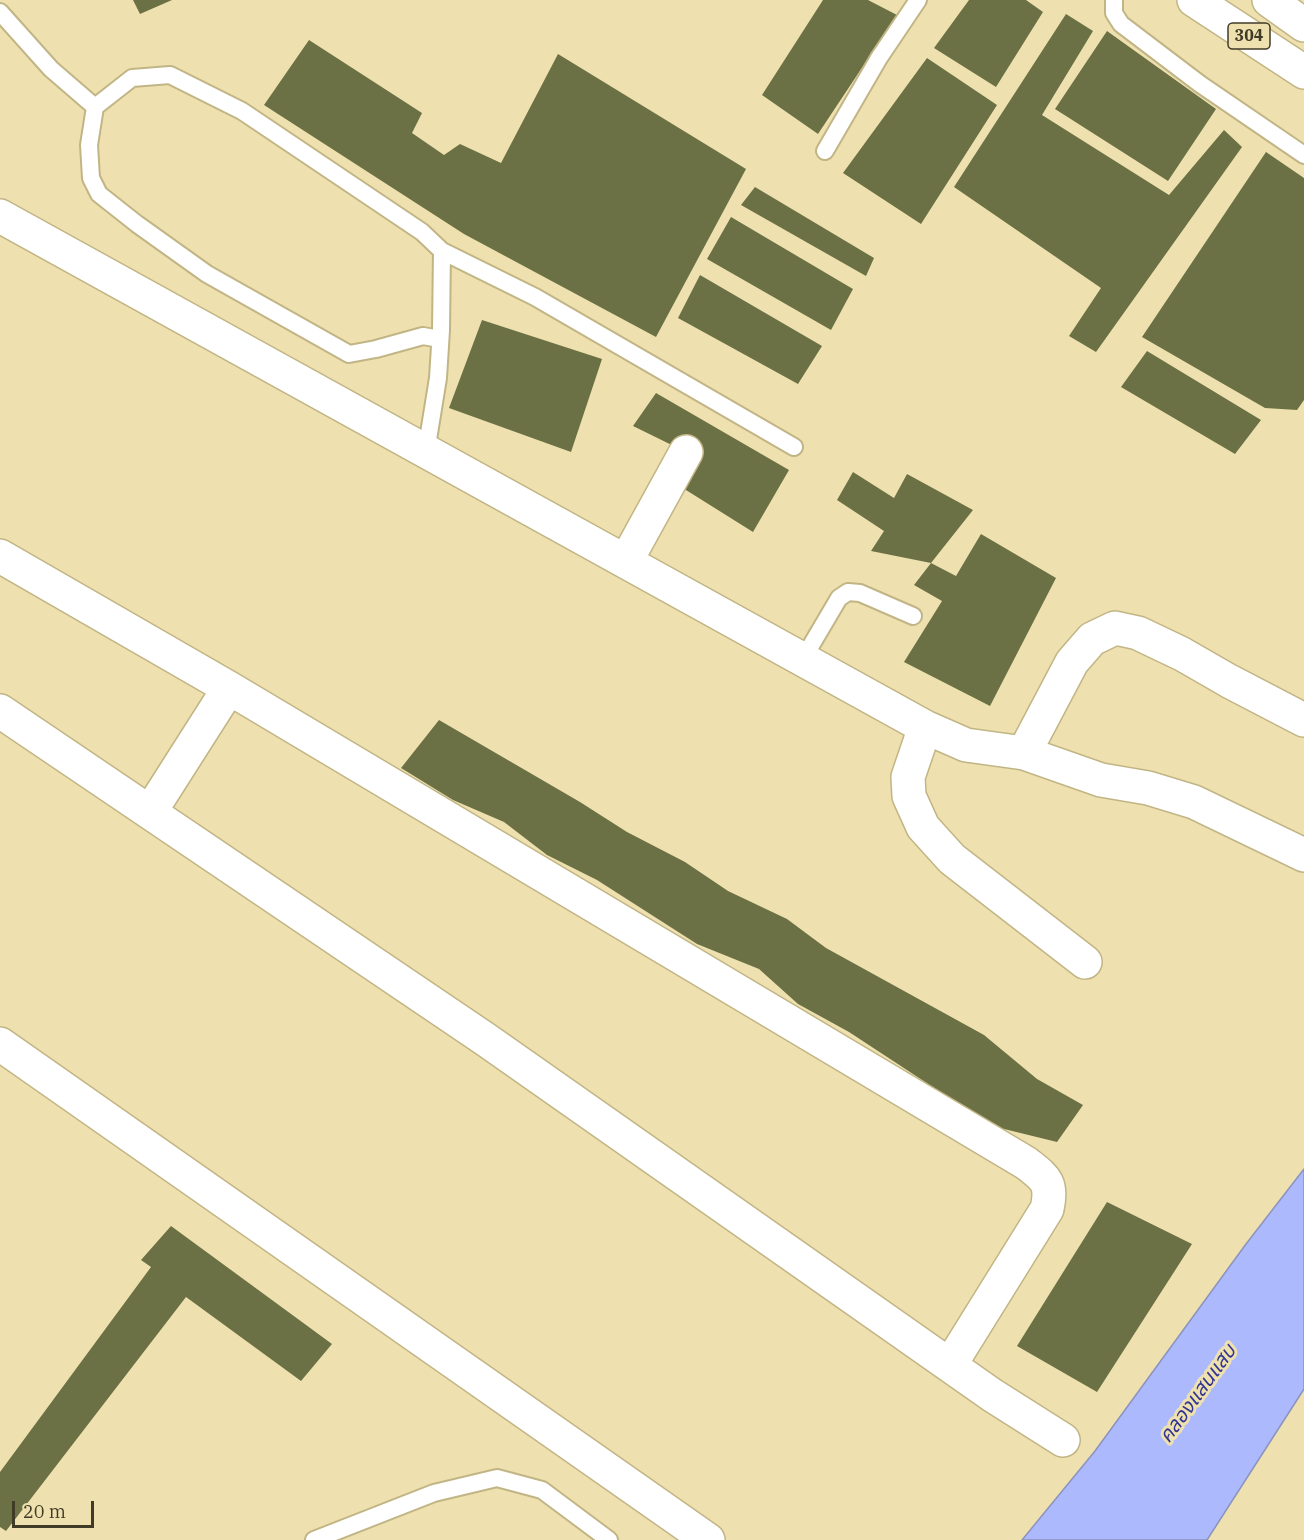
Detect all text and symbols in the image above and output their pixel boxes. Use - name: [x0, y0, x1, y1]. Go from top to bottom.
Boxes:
- road number: 304: [1228, 23, 1270, 49]
- water label: คลองแสนแสบ: [1154, 1340, 1242, 1448]
- scale bar: [15, 1489, 98, 1527]
- text: 20 m: [23, 1500, 66, 1523]

